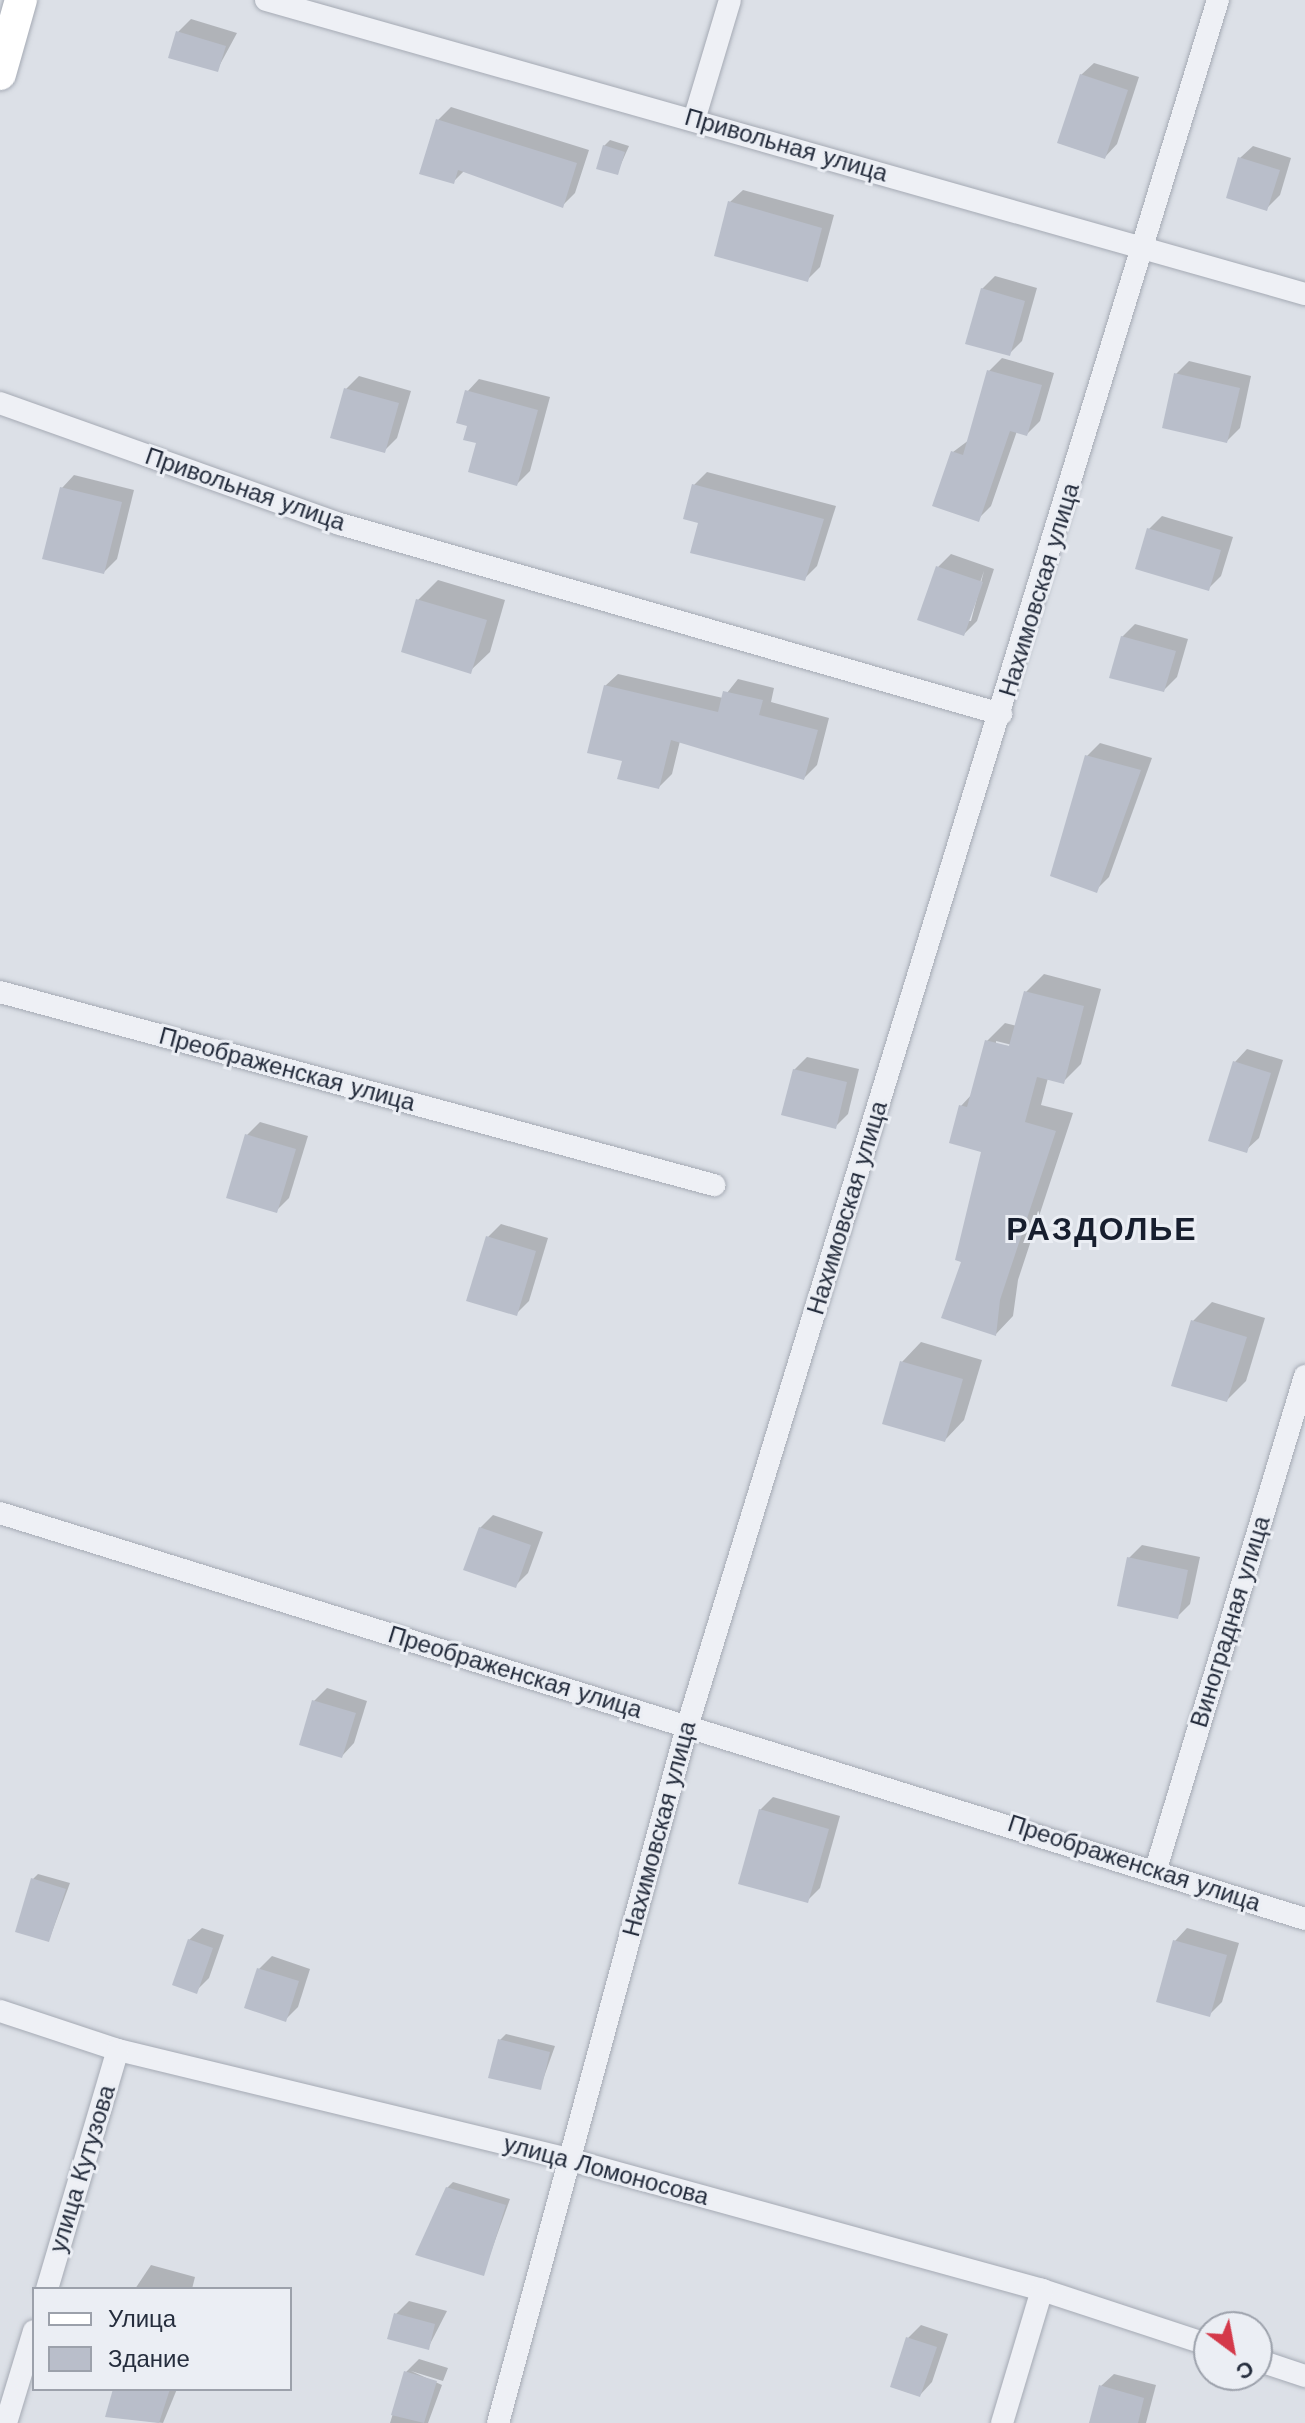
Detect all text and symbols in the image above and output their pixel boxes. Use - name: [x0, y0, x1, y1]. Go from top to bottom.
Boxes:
- street label: Привольная улица: [681, 103, 891, 189]
- street label: Привольная улица: [141, 442, 349, 538]
- street label: Нахимовская улица: [994, 480, 1086, 700]
- street label: Преображенская улица: [156, 1022, 418, 1118]
- street label: Нахимовская улица: [802, 1098, 894, 1318]
- district label: РАЗДОЛЬЕ: [1006, 1210, 1198, 1248]
- street label: Виноградная улица: [1185, 1513, 1277, 1731]
- street label: Преображенская улица: [385, 1621, 645, 1725]
- street label: Нахимовская улица: [617, 1718, 703, 1940]
- street label: Преображенская улица: [1004, 1810, 1264, 1918]
- street label: улица Кутузова: [44, 2082, 122, 2256]
- street label: улица Ломоносова: [500, 2130, 712, 2212]
- legend: [32, 2287, 292, 2391]
- text: Улица: [108, 2305, 176, 2333]
- north arrow: [1193, 2311, 1273, 2391]
- text: Здание: [108, 2345, 190, 2373]
- text: С: [1232, 2355, 1258, 2385]

